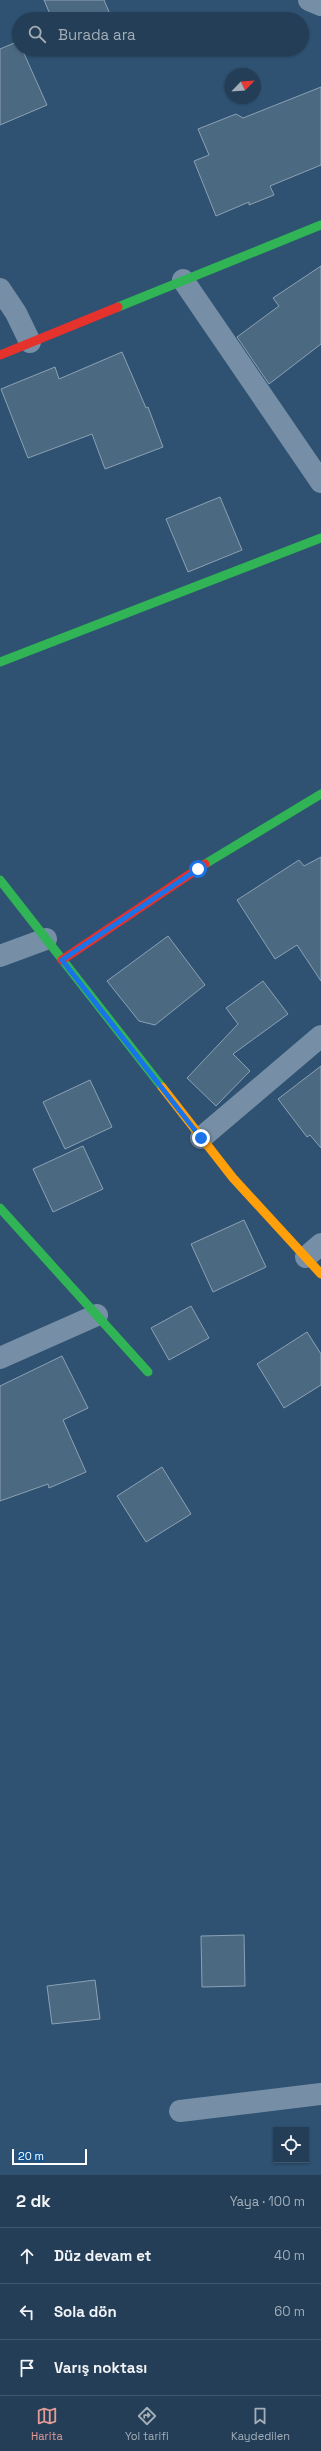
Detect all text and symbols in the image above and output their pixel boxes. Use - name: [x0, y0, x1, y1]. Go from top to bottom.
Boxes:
- search box: [12, 12, 309, 56]
- icon: search: [26, 23, 48, 45]
- text: Burada ara: [58, 25, 136, 44]
- north arrow: [225, 68, 261, 104]
- route start: [189, 860, 207, 878]
- route end: [192, 1129, 210, 1147]
- map controls: [273, 2127, 309, 2163]
- button: locate: [273, 2127, 309, 2163]
- scale bar: [12, 2147, 87, 2166]
- text: 20 m: [18, 2149, 44, 2163]
- text: 2 dk: [16, 2190, 51, 2212]
- text: Yaya · 100 m: [230, 2193, 305, 2210]
- icon: ahead: [16, 2245, 38, 2267]
- text: Düz devam et: [54, 2246, 151, 2265]
- text: 40 m: [274, 2247, 305, 2264]
- icon: left: [16, 2301, 38, 2323]
- text: Sola dön: [54, 2302, 117, 2321]
- text: 60 m: [274, 2303, 305, 2320]
- icon: arrive: [16, 2357, 38, 2379]
- text: Varış noktası: [54, 2358, 147, 2377]
- tab: Harita: [31, 2405, 63, 2443]
- tab: Yol tarifi: [125, 2405, 169, 2443]
- tab: Kaydedilen: [231, 2405, 290, 2443]

